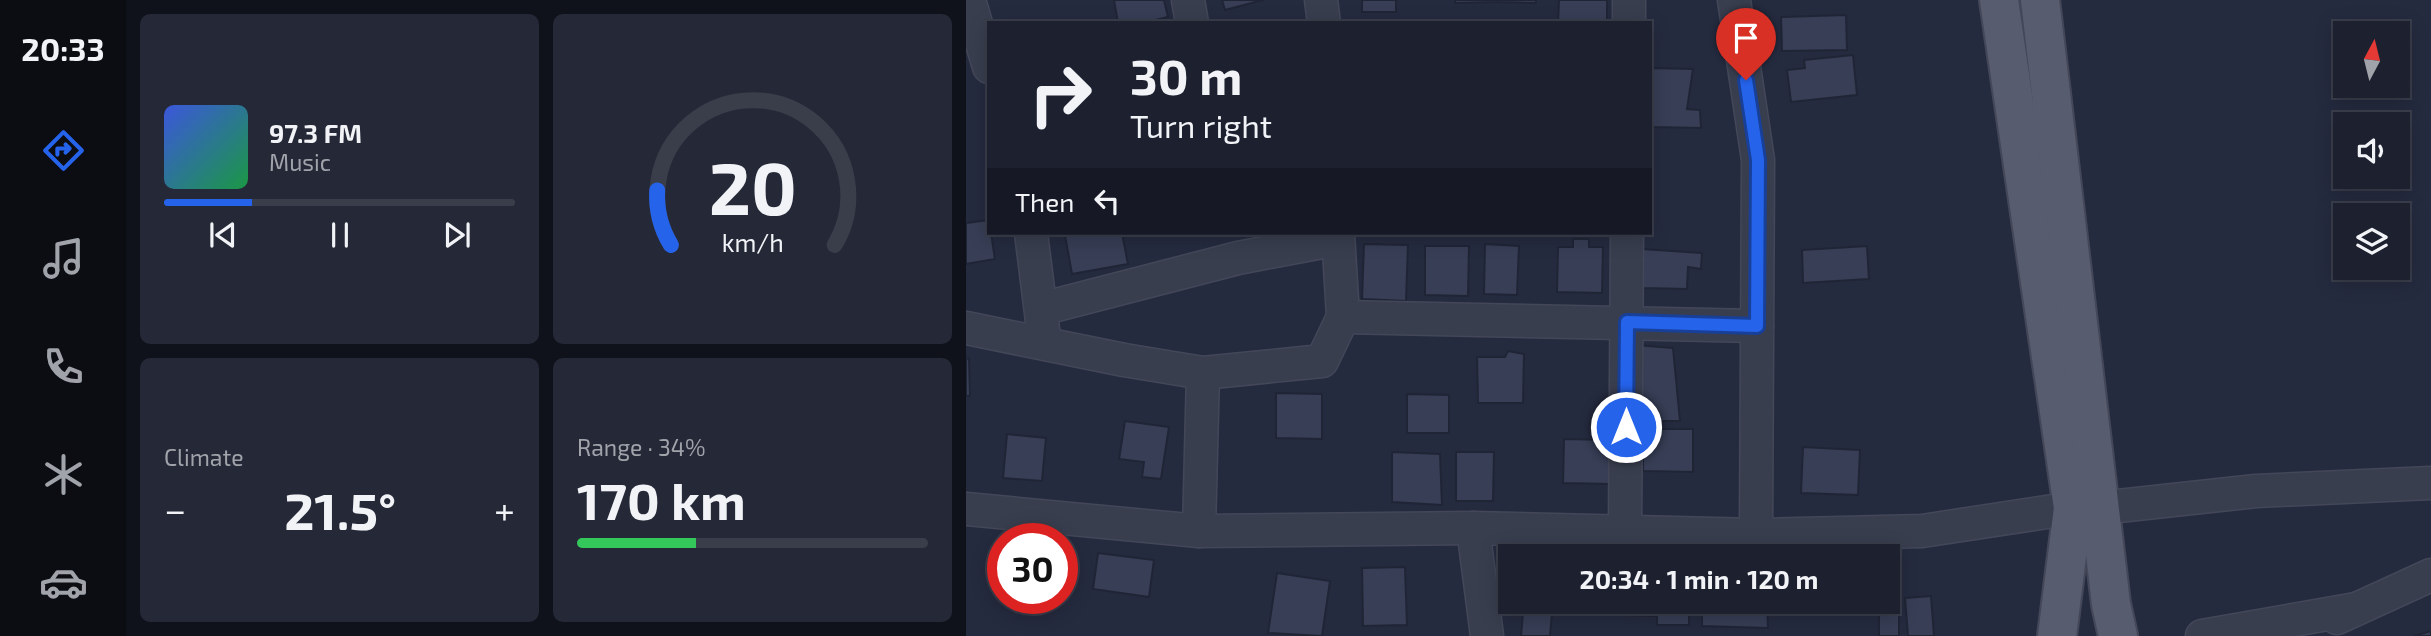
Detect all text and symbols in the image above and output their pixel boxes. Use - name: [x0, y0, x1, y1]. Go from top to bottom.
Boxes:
- pin: [1716, 8, 1776, 80]
- icon: arrive: [1727, 19, 1765, 57]
- north arrow: [2333, 21, 2410, 98]
- map controls: [2333, 21, 2410, 280]
- text: 20:33: [21, 29, 105, 67]
- text: 30 m: [1130, 46, 1242, 105]
- icon: right: [1015, 49, 1106, 140]
- text: Turn right: [1130, 106, 1272, 144]
- button: sound: [2333, 112, 2410, 189]
- text: 97.3 FM: [269, 117, 362, 148]
- icon: directions: [39, 126, 88, 175]
- text: 20: [708, 143, 797, 231]
- text: Music: [269, 148, 331, 176]
- icon: left: [1088, 182, 1126, 220]
- text: Then: [1015, 186, 1074, 217]
- button: layers: [2333, 203, 2410, 280]
- icon: previous: [204, 216, 242, 254]
- icon: pause: [321, 216, 359, 254]
- icon: next: [438, 216, 476, 254]
- text: km/h: [721, 227, 784, 257]
- icon: music: [39, 234, 88, 283]
- icon: phone: [39, 342, 88, 391]
- position arrow: [1589, 390, 1663, 464]
- text: Range · 34%: [577, 433, 705, 461]
- text: Climate: [164, 443, 244, 471]
- icon: climate: [39, 450, 88, 499]
- text: 170 km: [577, 468, 746, 530]
- text: 21.5°: [284, 478, 396, 540]
- text: −: [164, 486, 186, 532]
- text: +: [494, 486, 515, 532]
- speed limit sign: 30: [987, 523, 1078, 614]
- icon: car: [39, 558, 88, 607]
- text: 20:34 · 1 min · 120 m: [1580, 563, 1818, 594]

